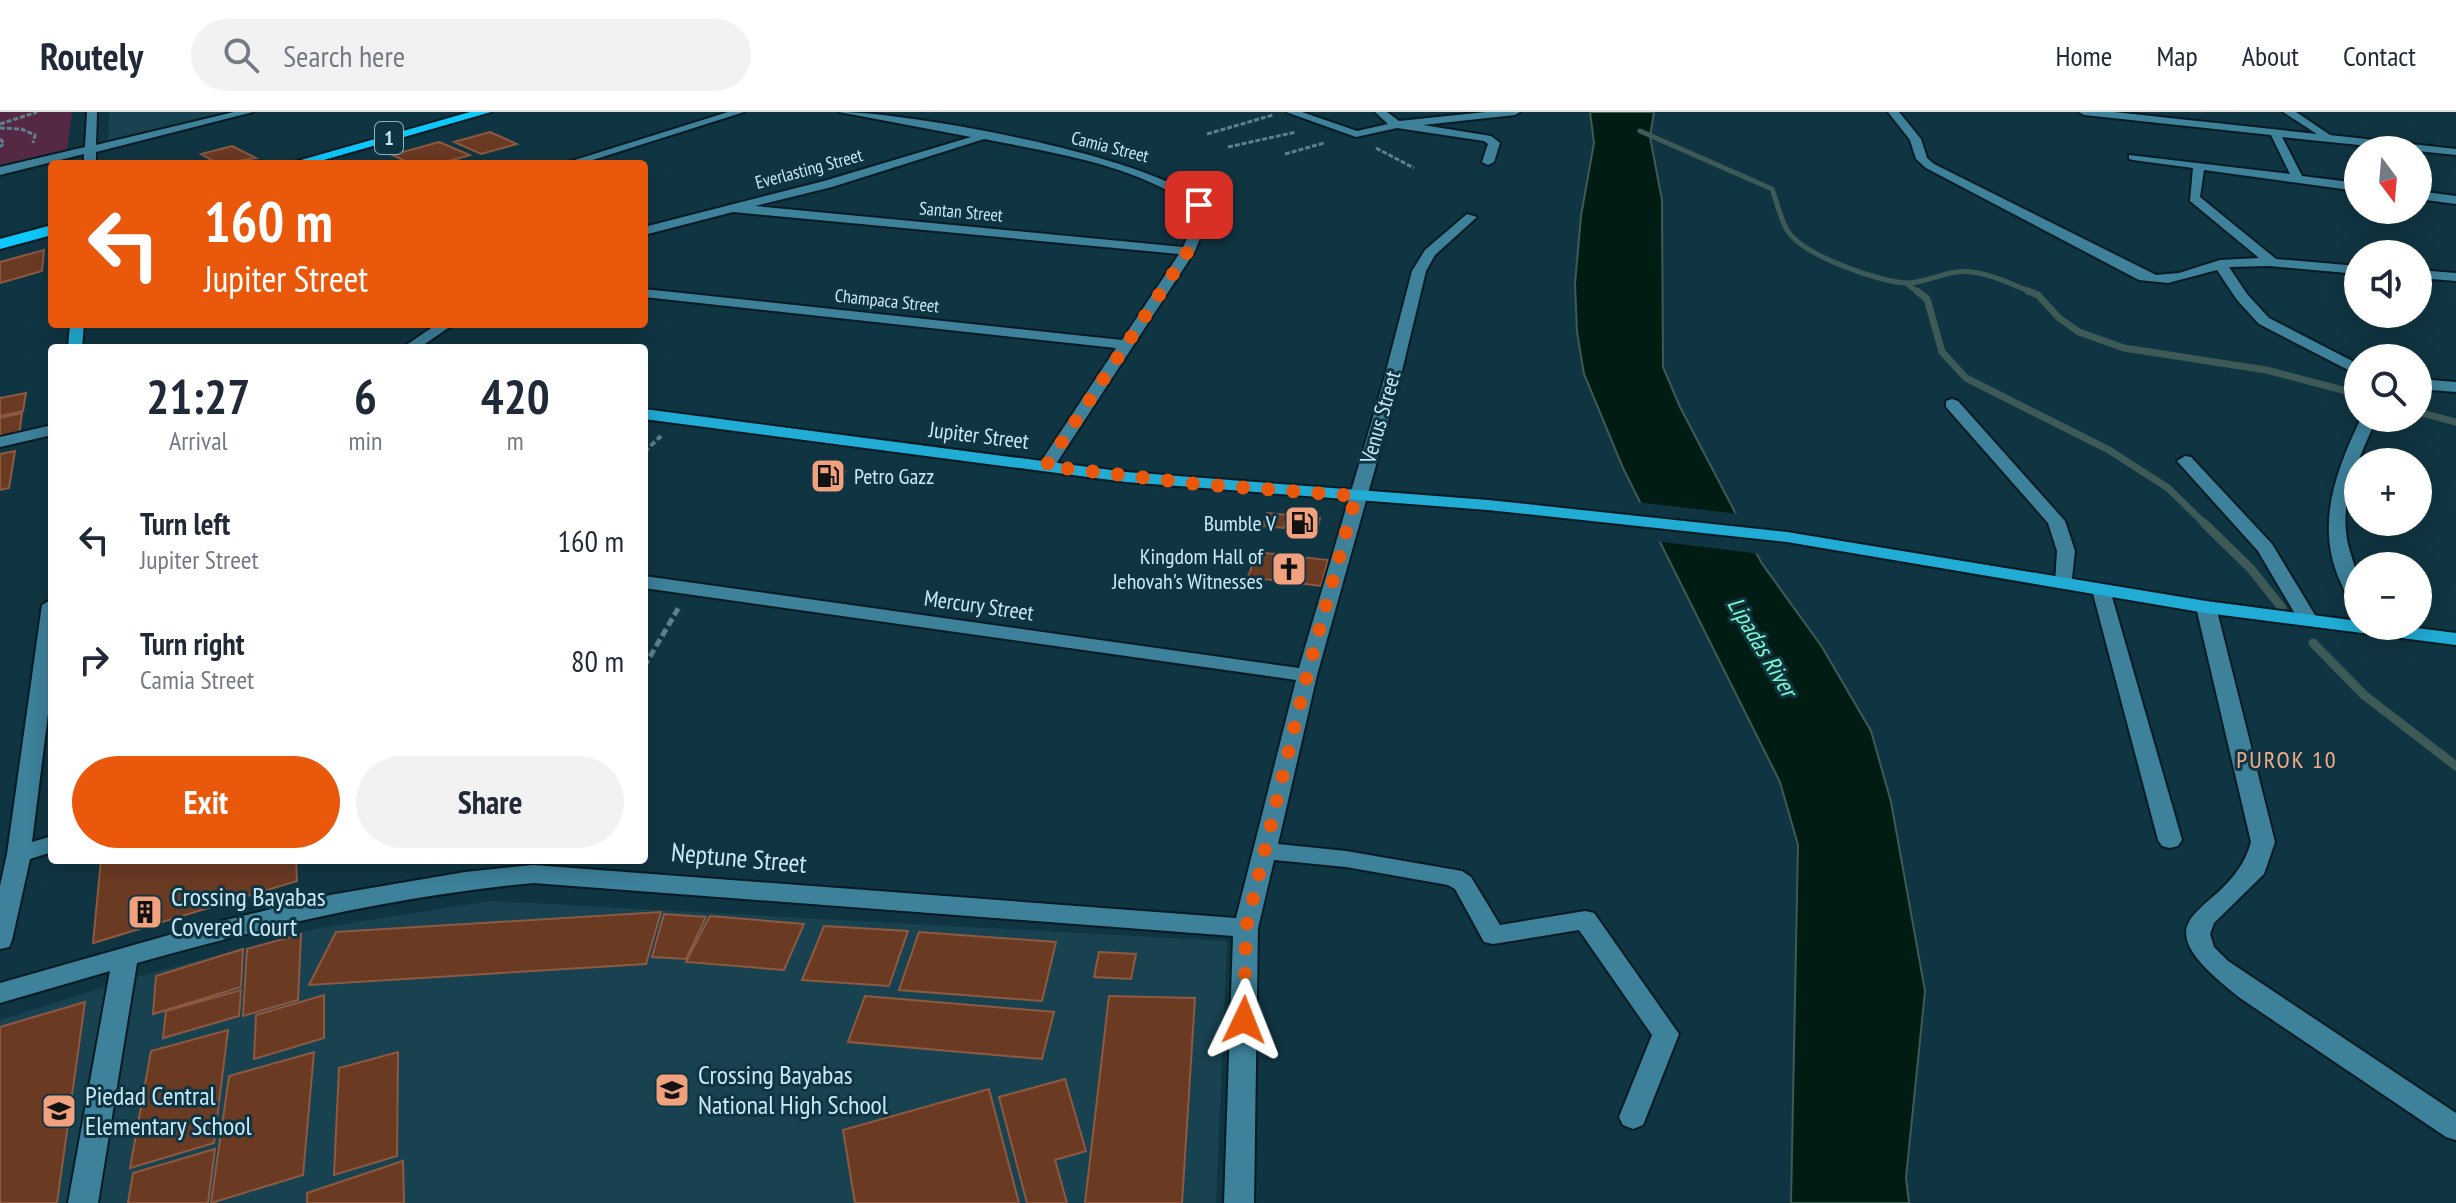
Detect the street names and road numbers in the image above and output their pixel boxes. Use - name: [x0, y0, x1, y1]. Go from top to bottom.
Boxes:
- road number: 1: [375, 122, 403, 154]
- street label: Camia Street: [1069, 126, 1151, 167]
- street label: Everlasting Street: [753, 143, 865, 194]
- street label: Santan Street: [918, 196, 1004, 227]
- street label: Champaca Street: [834, 284, 940, 317]
- street label: Venus Street: [1353, 367, 1407, 468]
- street label: Jupiter Street: [926, 415, 1031, 455]
- street label: Mercury Street: [922, 583, 1036, 627]
- street label: Neptune Street: [670, 835, 808, 880]

